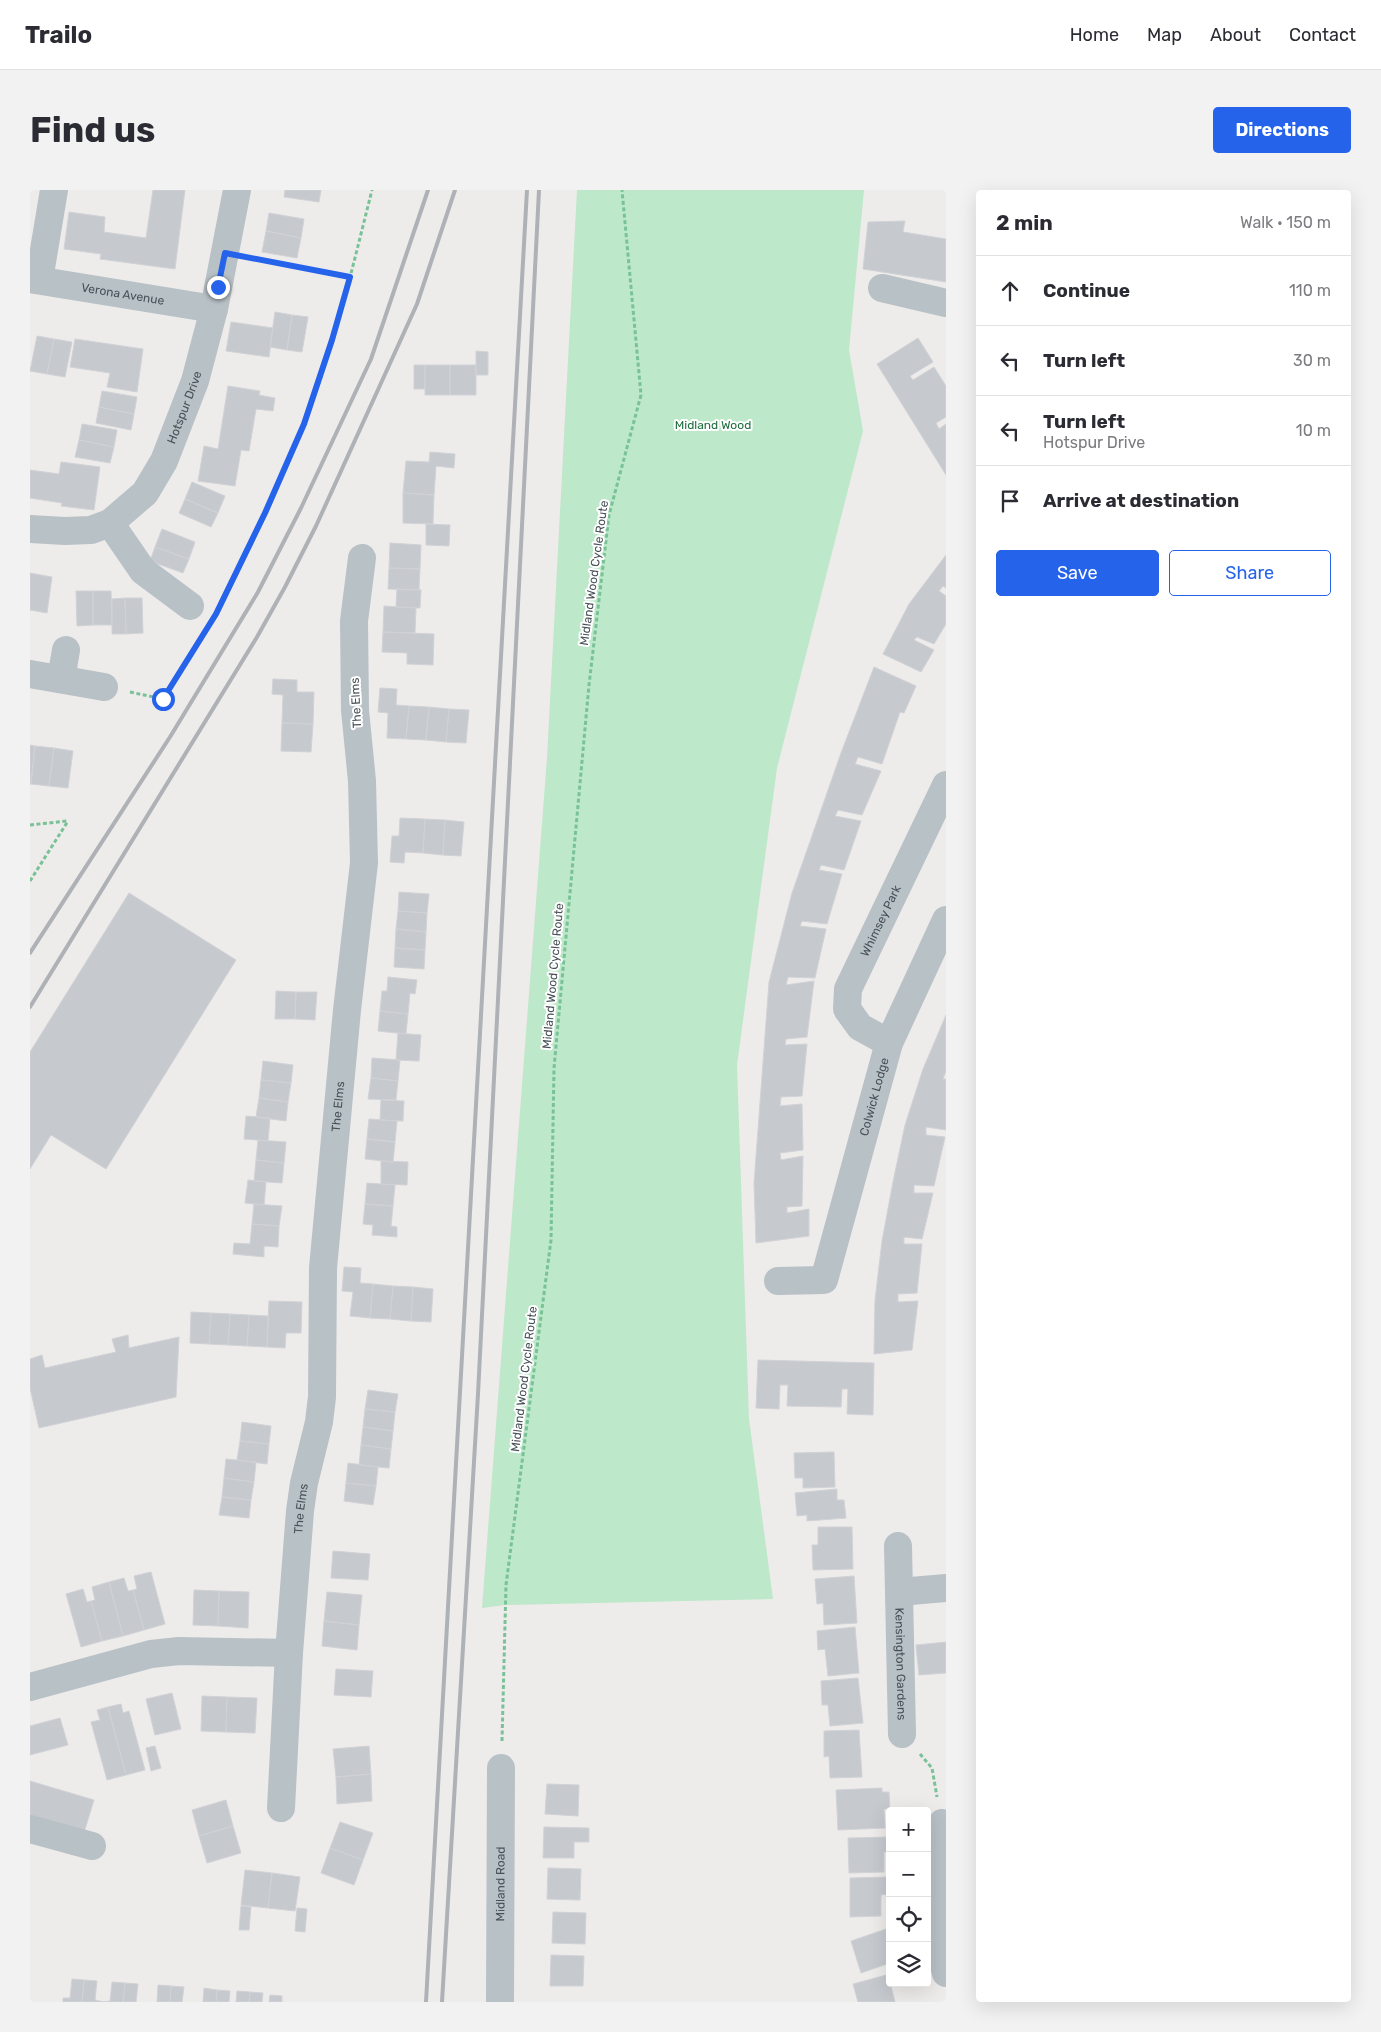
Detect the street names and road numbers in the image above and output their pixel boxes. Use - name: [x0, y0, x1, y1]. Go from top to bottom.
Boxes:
- street label: Verona Avenue: [80, 280, 166, 308]
- street label: Hotspur Drive: [164, 369, 204, 446]
- street label: Midland Wood Cycle Route: [577, 499, 611, 646]
- street label: The Elms: [348, 677, 364, 729]
- street label: Whimsey Park: [858, 882, 904, 959]
- street label: Midland Wood Cycle Route: [540, 902, 566, 1050]
- street label: Colwick Lodge: [857, 1056, 892, 1137]
- street label: The Elms: [329, 1081, 347, 1133]
- street label: Midland Wood Cycle Route: [508, 1305, 540, 1453]
- street label: The Elms: [291, 1483, 311, 1534]
- street label: Kensington Gardens: [892, 1607, 909, 1720]
- street label: Midland Road: [493, 1846, 508, 1922]

